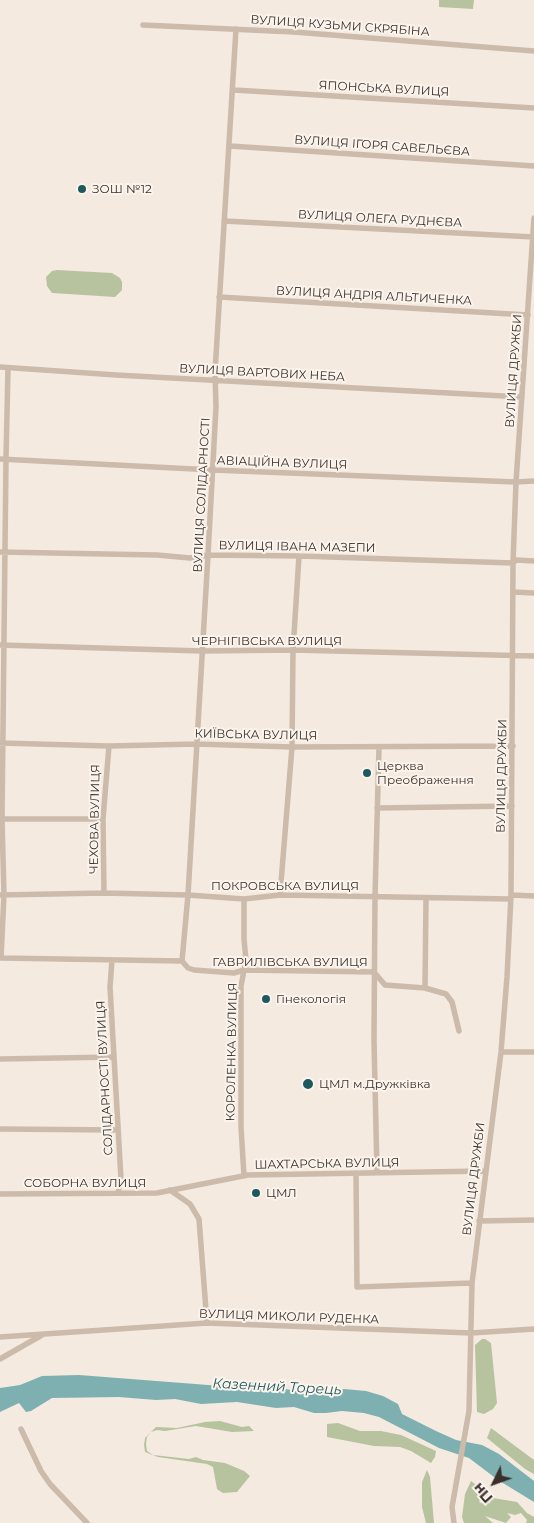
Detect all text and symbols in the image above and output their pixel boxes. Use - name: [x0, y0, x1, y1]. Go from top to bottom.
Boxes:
- street label: ВУЛИЦЯ КУЗЬМИ СКРЯБІНА: [250, 13, 430, 39]
- street label: ЯПОНСЬКА ВУЛИЦЯ: [318, 78, 450, 100]
- street label: ВУЛИЦЯ ІГОРЯ САВЕЛЬЄВА: [294, 133, 470, 159]
- place label: ЗОШ №12: [92, 182, 152, 196]
- marker: ЗОШ №12: [76, 183, 88, 195]
- street label: ВУЛИЦЯ ОЛЕГА РУДНЄВА: [298, 208, 462, 230]
- street label: ВУЛИЦЯ АНДРІЯ АЛЬТИЧЕНКА: [276, 284, 472, 308]
- street label: ВУЛИЦЯ ДРУЖБИ: [503, 314, 525, 428]
- street label: ВУЛИЦЯ ВАРТОВИХ НЕБА: [179, 361, 345, 385]
- street label: ВУЛИЦЯ СОЛІДАРНОСТІ: [191, 417, 213, 573]
- street label: АВІАЦІЙНА ВУЛИЦЯ: [216, 454, 348, 472]
- street label: ВУЛИЦЯ ІВАНА МАЗЕПИ: [218, 538, 376, 556]
- street label: ЧЕРНІГІВСЬКА ВУЛИЦЯ: [192, 634, 342, 648]
- street label: ВУЛИЦЯ ДРУЖБИ: [494, 719, 510, 833]
- street label: КИЇВСЬКА ВУЛИЦЯ: [195, 727, 317, 743]
- place label: Церква Преображення: [377, 759, 474, 787]
- street label: ЧЕХОВА ВУЛИЦЯ: [87, 764, 103, 874]
- marker: Церква Преображення: [361, 767, 373, 779]
- street label: ПОКРОВСЬКА ВУЛИЦЯ: [211, 879, 359, 893]
- street label: ГАВРИЛІВСЬКА ВУЛИЦЯ: [212, 955, 368, 969]
- street label: КОРОЛЕНКА ВУЛИЦЯ: [224, 982, 240, 1122]
- place label: Гінекологія: [276, 992, 346, 1006]
- marker: Гінекологія: [260, 993, 272, 1005]
- street label: СОЛІДАРНОСТІ ВУЛИЦЯ: [94, 1000, 116, 1156]
- marker: ЦМЛ м.Дружківка: [301, 1077, 315, 1091]
- place label: ЦМЛ м.Дружківка: [319, 1077, 431, 1091]
- street label: ВУЛИЦЯ ДРУЖБИ: [460, 1122, 488, 1236]
- street label: ШАХТАРСЬКА ВУЛИЦЯ: [254, 1156, 400, 1172]
- street label: СОБОРНА ВУЛИЦЯ: [24, 1176, 146, 1190]
- place label: ЦМЛ: [266, 1186, 297, 1200]
- marker: ЦМЛ: [250, 1187, 262, 1199]
- street label: ВУЛИЦЯ МИКОЛИ РУДЕНКА: [199, 1307, 379, 1327]
- water label: Казенний Торець: [212, 1375, 342, 1399]
- north arrow: [469, 1458, 519, 1508]
- text: Пн: [469, 1479, 497, 1507]

